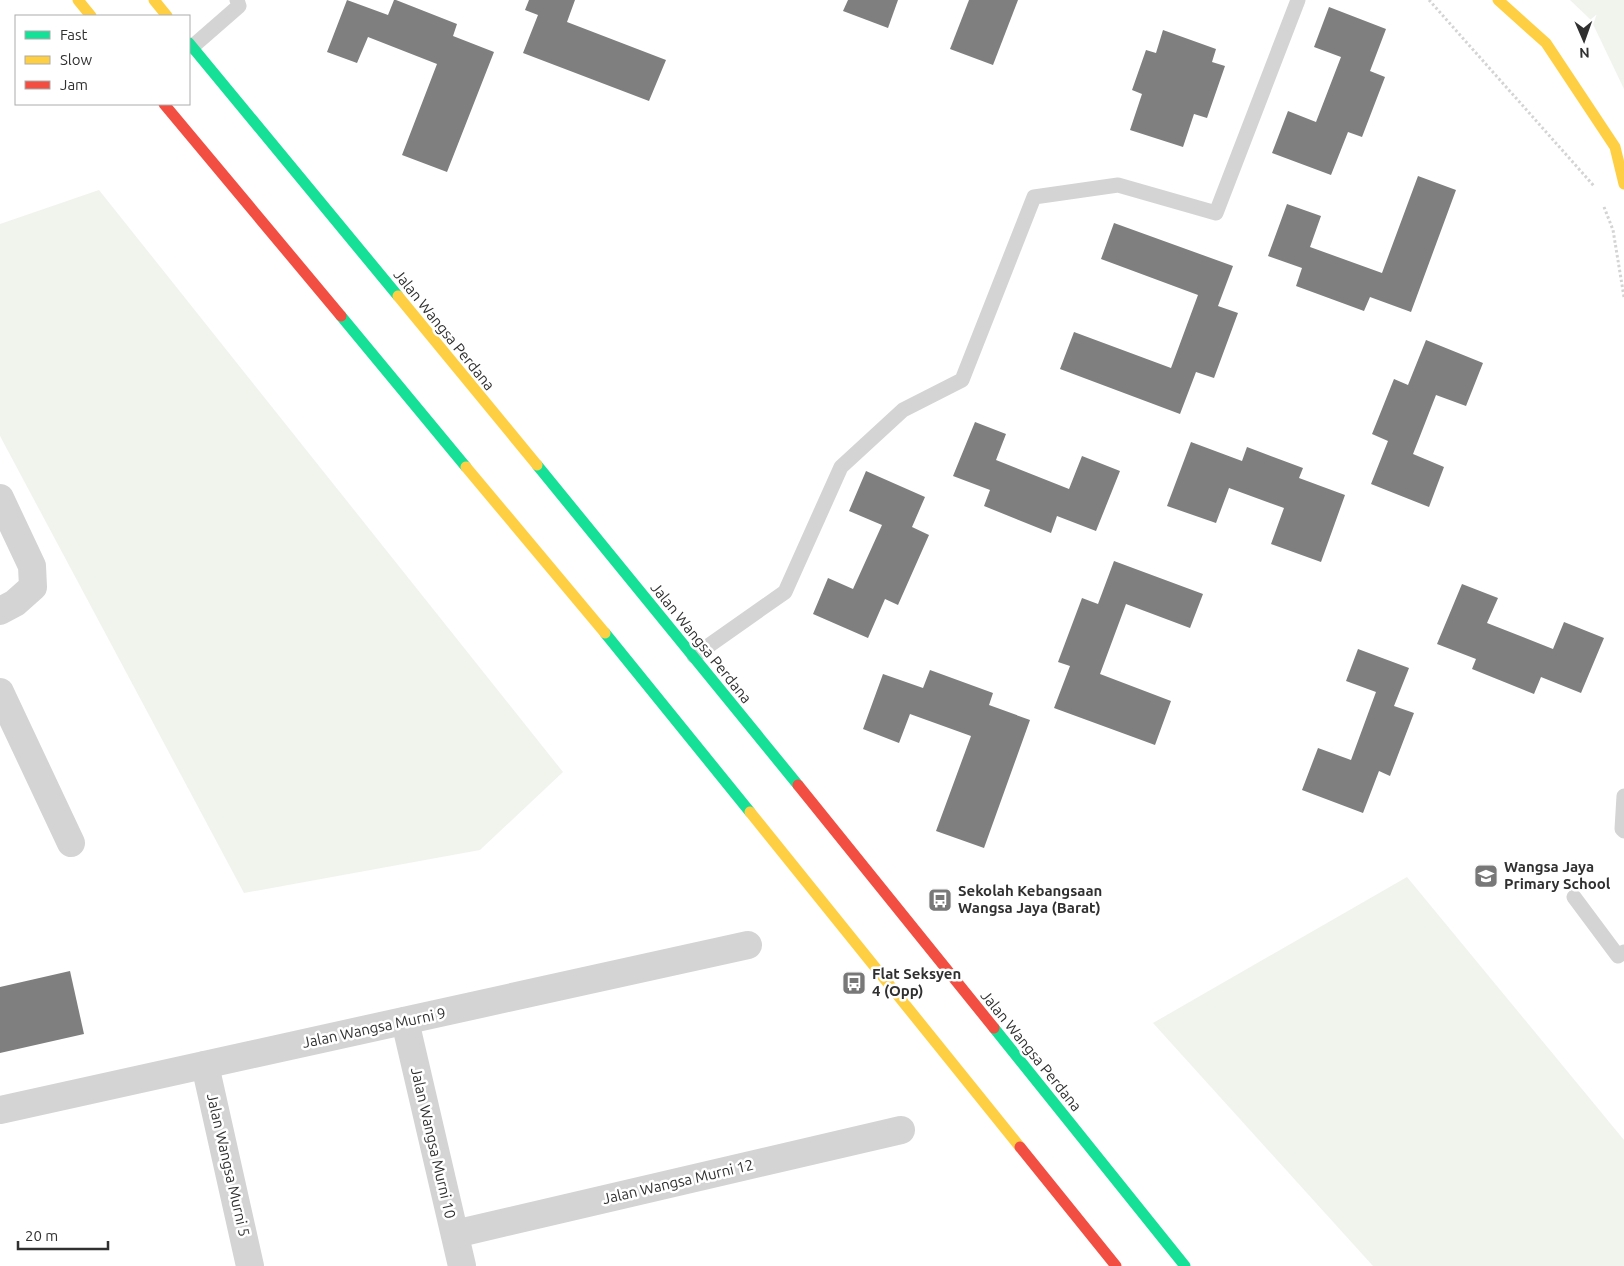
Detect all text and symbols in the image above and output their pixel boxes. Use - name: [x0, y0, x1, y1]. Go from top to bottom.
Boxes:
- legend: [15, 15, 190, 105]
- north arrow: [1559, 15, 1609, 65]
- text: Fast: [60, 26, 88, 43]
- text: N: [1579, 45, 1590, 61]
- text: Slow: [60, 51, 93, 68]
- text: Jam: [60, 76, 88, 93]
- street label: Jalan Wangsa Perdana: [390, 266, 498, 393]
- street label: Jalan Wangsa Perdana: [647, 579, 755, 706]
- place label: Wangsa Jaya Primary School: [1504, 858, 1611, 892]
- school or university icon: Wangsa Jaya Primary School: [1473, 863, 1499, 889]
- place label: Sekolah Kebangsaan Wangsa Jaya (Barat): [958, 882, 1102, 916]
- bus stop icon: Sekolah Kebangsaan Wangsa Jaya (Barat): [927, 887, 953, 913]
- place label: Flat Seksyen 4 (Opp): [872, 965, 961, 999]
- bus stop icon: Flat Seksyen 4 (Opp): [841, 970, 867, 996]
- street label: Jalan Wangsa Perdana: [977, 987, 1085, 1114]
- street label: Jalan Wangsa Murni 9: [301, 1004, 447, 1051]
- street label: Jalan Wangsa Murni 10: [408, 1066, 459, 1220]
- street label: Jalan Wangsa Murni 5: [204, 1092, 253, 1238]
- street label: Jalan Wangsa Murni 12: [601, 1156, 755, 1207]
- scale bar: [18, 1218, 108, 1250]
- text: 20 m: [25, 1227, 58, 1244]

